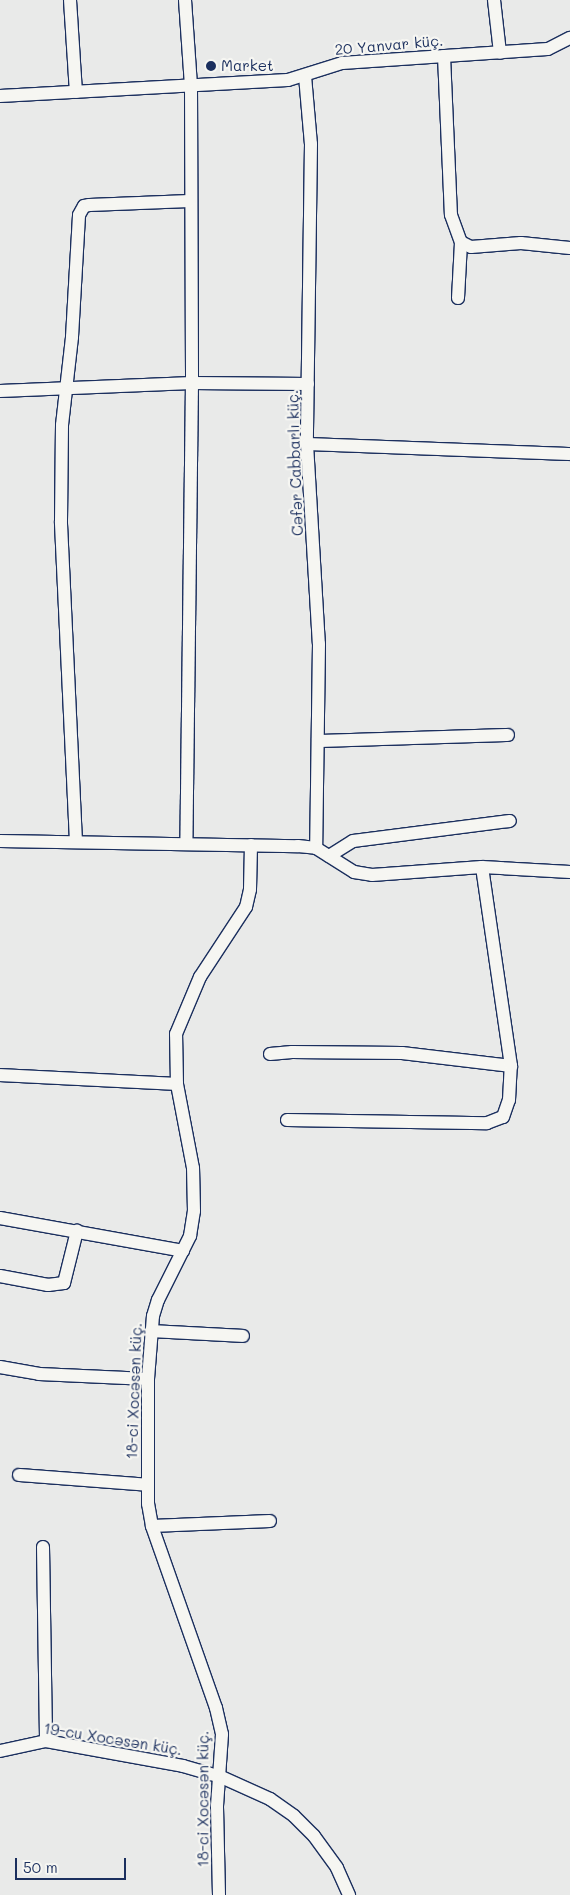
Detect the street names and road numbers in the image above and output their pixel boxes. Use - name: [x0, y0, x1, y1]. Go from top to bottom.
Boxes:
- street label: 20 Yanvar küç.: [334, 31, 444, 59]
- street label: Cəfər Cabbarlı küç.: [283, 390, 307, 536]
- street label: 18-ci Xocəsən küç.: [123, 1323, 145, 1459]
- street label: 19-cu Xocəsən küç.: [43, 1719, 183, 1759]
- street label: 18-ci Xocəsən küç.: [194, 1731, 212, 1867]

